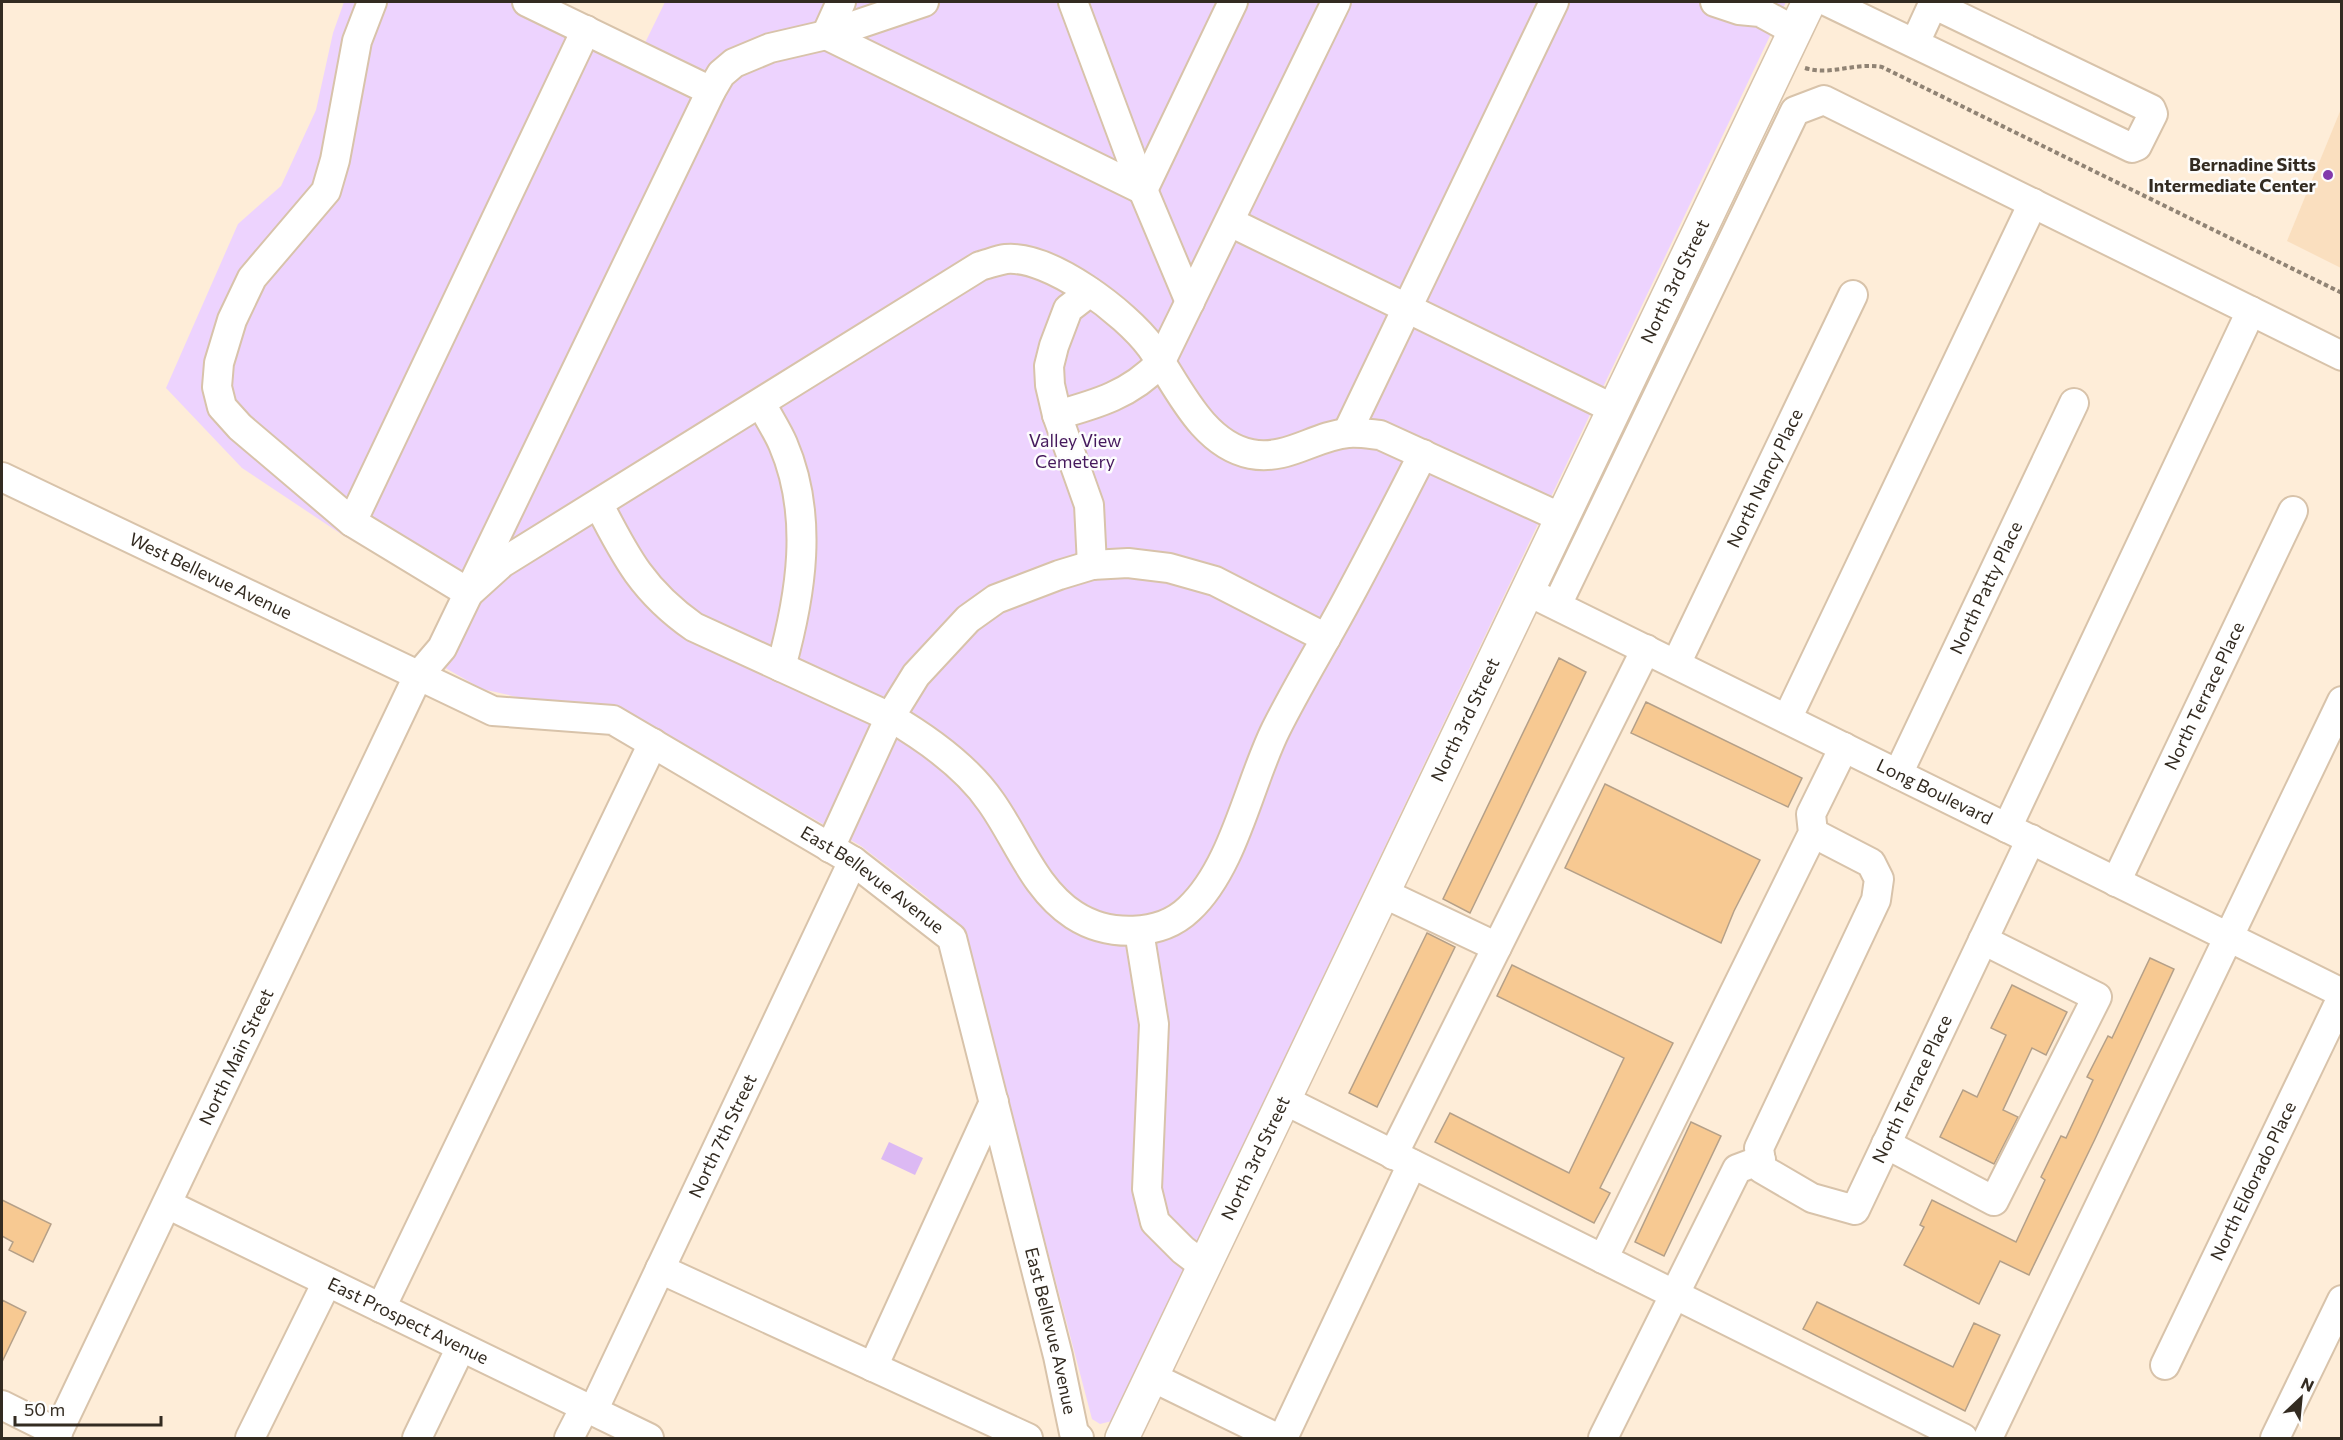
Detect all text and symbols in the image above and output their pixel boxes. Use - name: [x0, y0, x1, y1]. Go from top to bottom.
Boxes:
- place label: Bernadine Sitts Intermediate Center: [2148, 153, 2317, 196]
- marker: Bernadine Sitts Intermediate Center: [2321, 168, 2335, 182]
- street label: North 3rd Street: [1635, 216, 1713, 347]
- street label: North Nancy Place: [1722, 405, 1807, 551]
- park label: Valley View Cemetery: [1029, 429, 1121, 472]
- street label: North Patty Place: [1944, 517, 2026, 658]
- street label: West Bellevue Avenue: [126, 527, 296, 624]
- street label: North Terrace Place: [2159, 618, 2249, 773]
- street label: North 3rd Street: [1426, 654, 1504, 785]
- street label: Long Boulevard: [1873, 753, 1997, 829]
- street label: East Bellevue Avenue: [797, 821, 949, 938]
- street label: North Main Street: [194, 985, 277, 1128]
- street label: North Terrace Place: [1867, 1011, 1956, 1166]
- street label: North 7th Street: [683, 1070, 761, 1201]
- street label: North 3rd Street: [1216, 1092, 1294, 1223]
- street label: North Eldorado Place: [2205, 1098, 2300, 1264]
- street label: East Bellevue Avenue: [1021, 1245, 1082, 1416]
- street label: East Prospect Avenue: [325, 1272, 493, 1368]
- north arrow: [2271, 1368, 2331, 1428]
- text: N: [2298, 1373, 2317, 1395]
- scale bar: [15, 1389, 160, 1427]
- text: 50 m: [24, 1398, 65, 1420]

